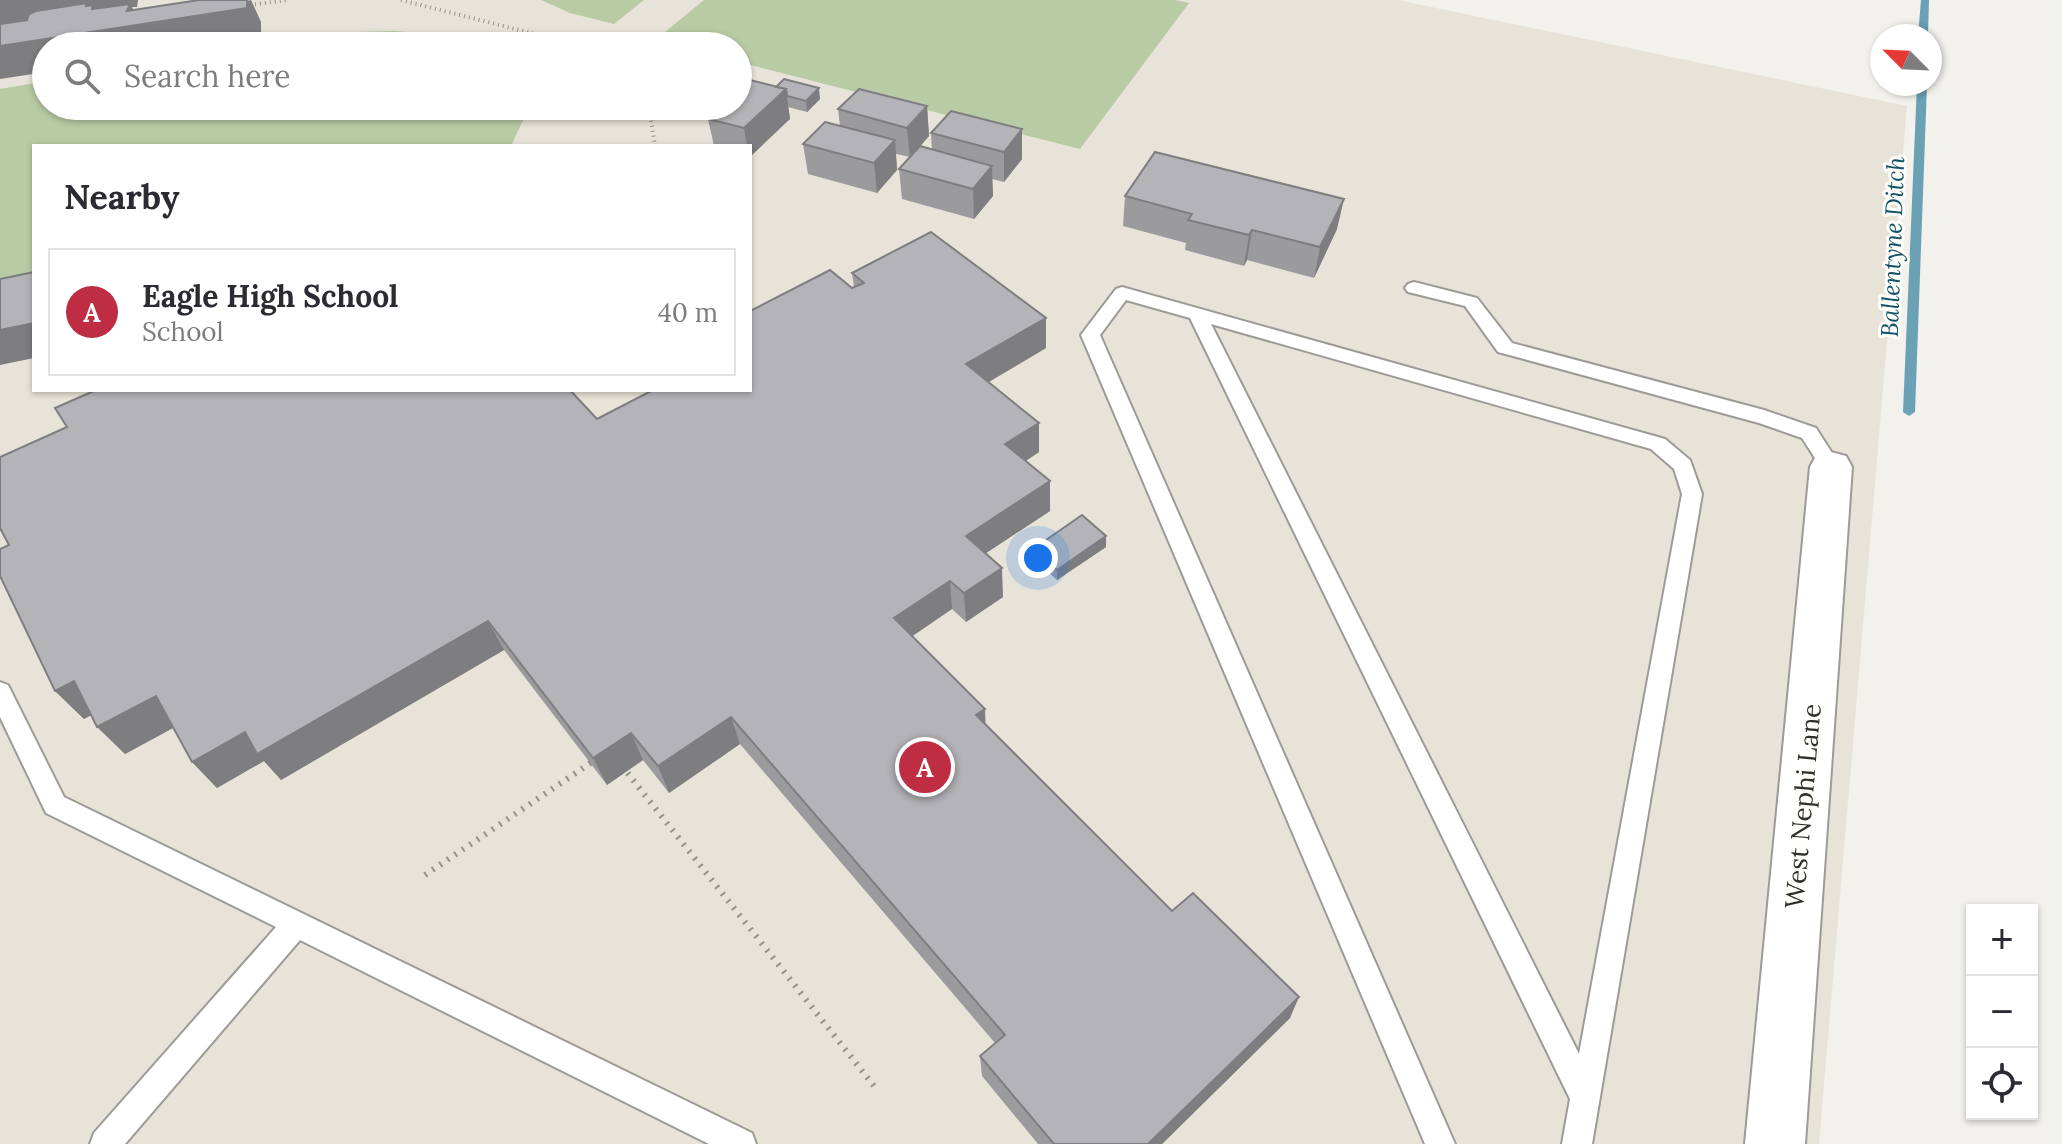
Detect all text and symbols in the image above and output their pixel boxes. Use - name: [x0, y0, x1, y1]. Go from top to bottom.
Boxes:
- north arrow: [1870, 24, 1942, 96]
- search box: [32, 32, 752, 120]
- icon: search: [60, 54, 104, 98]
- text: Search here: [124, 57, 291, 95]
- water label: Ballentyne Ditch: [1874, 156, 1911, 338]
- text: Nearby: [64, 175, 180, 218]
- text: Eagle High School: [142, 277, 398, 315]
- text: A: [83, 296, 101, 329]
- text: 40 m: [658, 296, 718, 329]
- text: School: [142, 315, 224, 348]
- your location: [1018, 538, 1058, 578]
- street label: West Nephi Lane: [1777, 702, 1828, 910]
- pin: A: [899, 737, 951, 797]
- map controls: [1966, 904, 2038, 1120]
- button: +: [1966, 904, 2038, 976]
- button: −: [1966, 976, 2038, 1048]
- button: locate: [1966, 1048, 2038, 1120]

